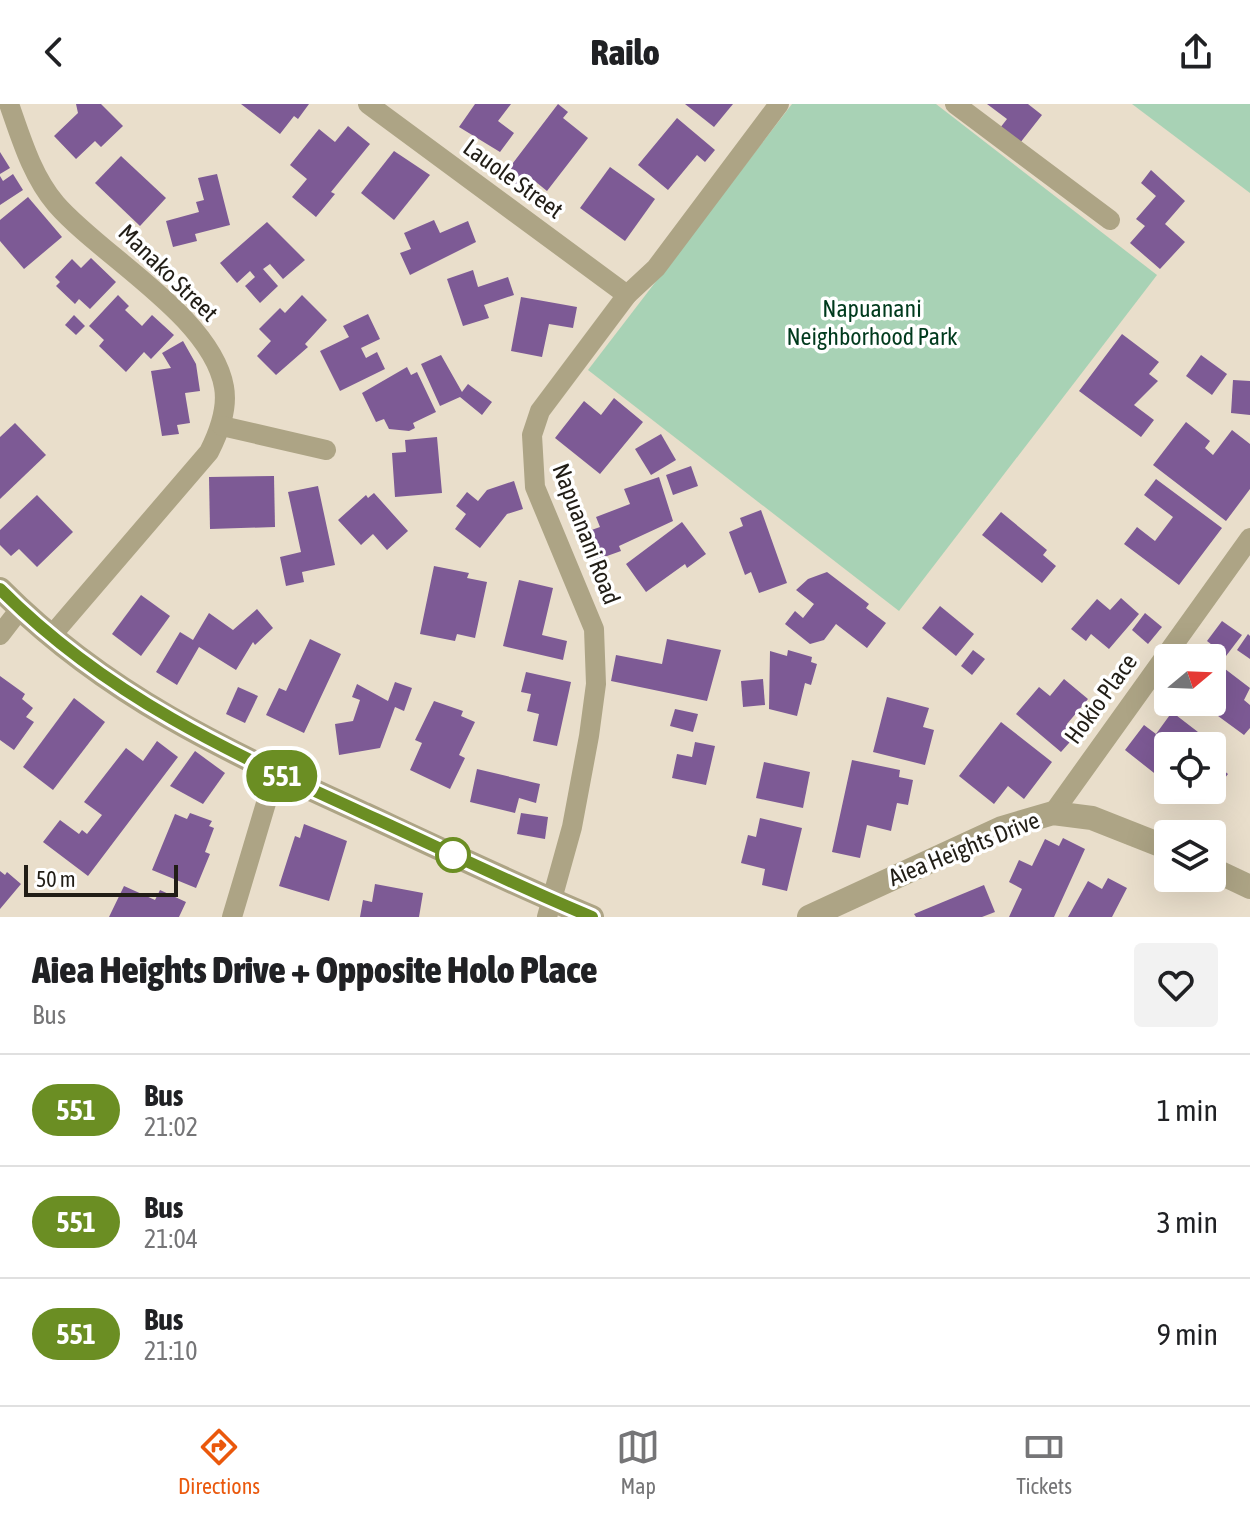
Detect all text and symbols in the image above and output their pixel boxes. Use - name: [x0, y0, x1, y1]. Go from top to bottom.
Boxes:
- icon: back: [32, 30, 76, 74]
- icon: share: [1174, 30, 1218, 74]
- text: Railo: [590, 31, 660, 73]
- street label: Lauole Street: [458, 133, 568, 224]
- street label: Manako Street: [113, 219, 224, 327]
- park label: Napuanani Neighborhood Park: [786, 295, 958, 350]
- street label: Napuanani Road: [547, 460, 626, 608]
- north arrow: [1154, 644, 1226, 716]
- map controls: [1154, 644, 1226, 892]
- street label: Hokio Place: [1059, 649, 1142, 749]
- button: locate: [1154, 732, 1226, 804]
- line badge: 551: [236, 750, 328, 802]
- text: 551: [262, 760, 302, 792]
- street label: Aiea Heights Drive: [884, 806, 1043, 891]
- button: layers: [1154, 820, 1226, 892]
- unlabelled marker: [436, 838, 470, 872]
- scale bar: [24, 861, 178, 897]
- text: 50 m: [36, 866, 76, 892]
- button: heart: [1134, 943, 1218, 1027]
- text: Aiea Heights Drive + Opposite Holo Place: [32, 948, 597, 991]
- text: Bus: [32, 1000, 66, 1030]
- text: Bus: [144, 1078, 183, 1112]
- text: 1 min: [1157, 1093, 1218, 1127]
- text: 551: [56, 1094, 96, 1126]
- text: 21:02: [144, 1112, 198, 1142]
- text: Bus: [144, 1190, 183, 1224]
- text: 3 min: [1157, 1205, 1218, 1239]
- text: 551: [56, 1206, 96, 1238]
- text: 21:04: [144, 1224, 198, 1254]
- text: Bus: [144, 1302, 183, 1336]
- text: 9 min: [1157, 1317, 1218, 1351]
- text: 551: [56, 1318, 96, 1350]
- text: 21:10: [144, 1336, 198, 1366]
- tab: Directions: [178, 1425, 260, 1499]
- tab: Map: [616, 1425, 660, 1499]
- tab: Tickets: [1016, 1425, 1072, 1499]

